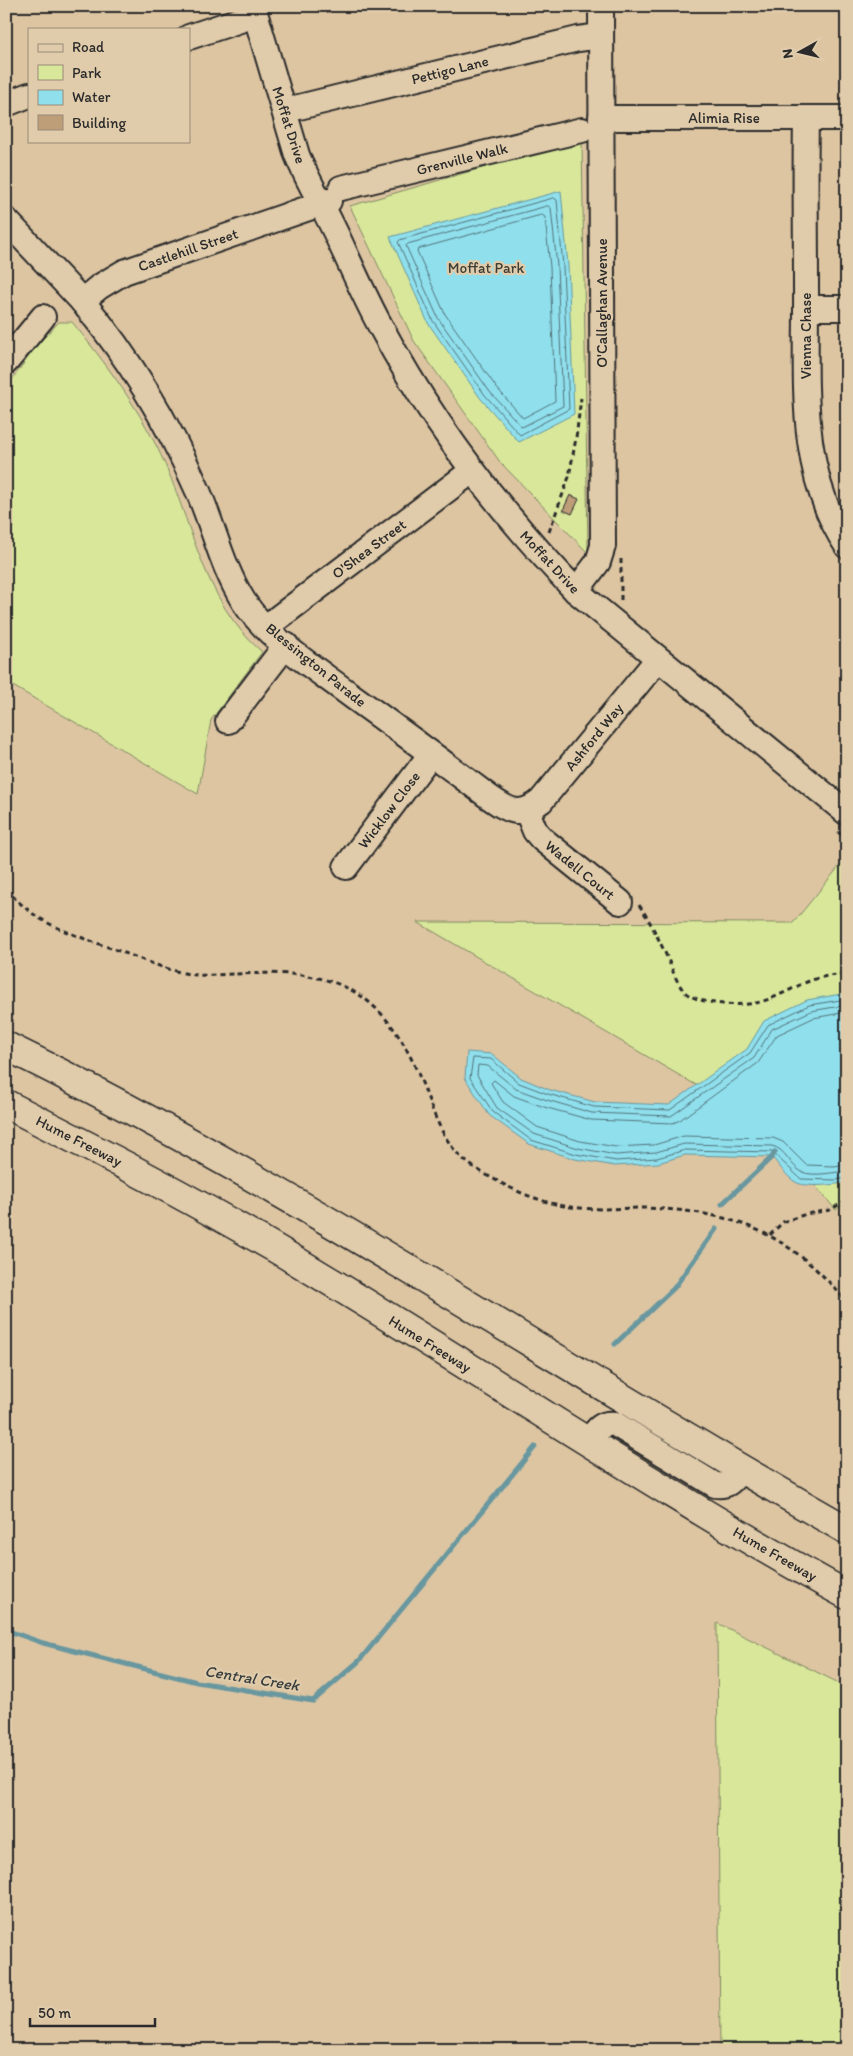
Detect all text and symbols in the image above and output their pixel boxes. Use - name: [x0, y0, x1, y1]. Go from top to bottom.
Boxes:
- legend: [28, 28, 190, 142]
- north arrow: [776, 28, 826, 78]
- text: Road: [72, 38, 105, 56]
- text: N: [779, 48, 797, 60]
- street label: Pettigo Lane: [409, 52, 491, 88]
- text: Park: [72, 64, 102, 82]
- street label: Moffat Drive: [268, 84, 310, 166]
- text: Water: [72, 88, 111, 106]
- street label: Alimia Rise: [688, 109, 760, 127]
- text: Building: [72, 114, 126, 132]
- street label: Grenville Walk: [414, 139, 510, 179]
- street label: Castlehill Street: [136, 224, 241, 276]
- street label: O'Callaghan Avenue: [593, 238, 611, 368]
- park label: Moffat Park: [448, 259, 525, 277]
- street label: Vienna Chase: [797, 293, 815, 379]
- street label: O'Shea Street: [328, 515, 410, 583]
- street label: Moffat Drive: [516, 527, 584, 597]
- street label: Blessington Parade: [262, 619, 370, 711]
- street label: Ashford Way: [561, 699, 627, 775]
- street label: Wicklow Close: [354, 768, 424, 852]
- street label: Wadell Court: [542, 836, 619, 904]
- street label: Hume Freeway: [33, 1112, 125, 1170]
- street label: Hume Freeway: [385, 1311, 475, 1377]
- street label: Hume Freeway: [730, 1523, 820, 1585]
- water label: Central Creek: [203, 1661, 301, 1695]
- scale bar: [30, 1996, 155, 2028]
- text: 50 m: [38, 2004, 71, 2022]

